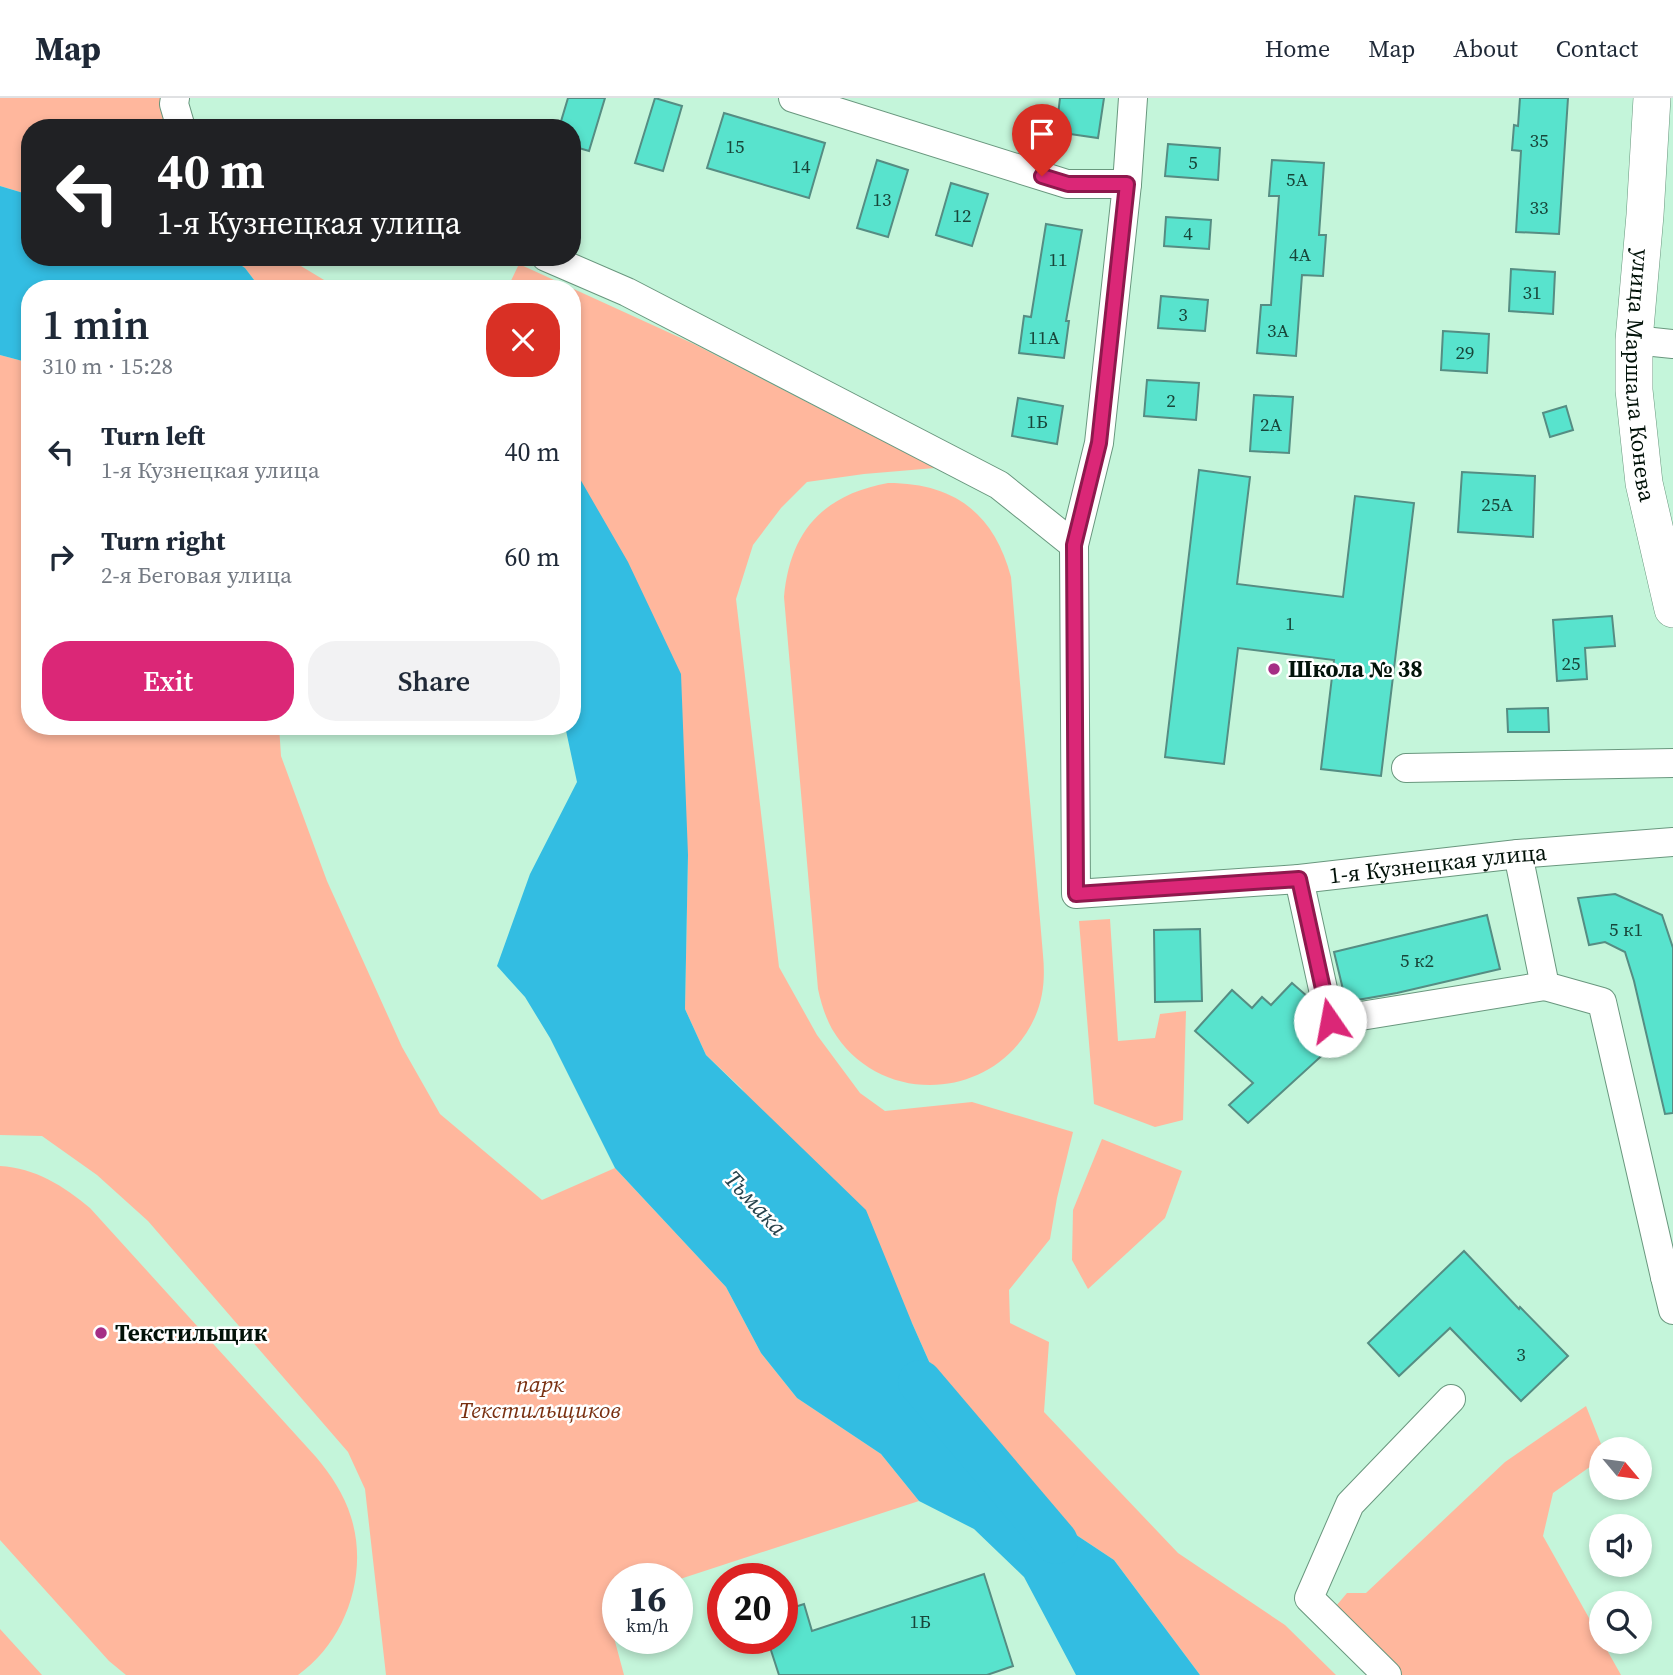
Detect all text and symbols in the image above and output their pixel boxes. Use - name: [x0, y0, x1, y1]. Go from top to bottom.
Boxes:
- text: Map: [35, 26, 101, 71]
- text: Home: [1265, 32, 1330, 65]
- text: Map: [1368, 32, 1415, 65]
- text: About: [1453, 32, 1518, 65]
- text: Contact: [1556, 32, 1638, 65]
- pin: [1012, 104, 1072, 176]
- icon: arrive: [1023, 115, 1061, 153]
- house number: 35: [1529, 127, 1549, 153]
- house number: 15: [725, 133, 745, 159]
- text: 40 m: [157, 137, 265, 204]
- icon: left: [42, 147, 133, 238]
- house number: 5: [1188, 149, 1198, 175]
- house number: 14: [791, 153, 811, 179]
- house number: 5А: [1286, 166, 1308, 192]
- house number: 13: [872, 186, 892, 212]
- house number: 33: [1529, 194, 1549, 220]
- text: 1-я Кузнецкая улица: [157, 201, 461, 245]
- house number: 12: [952, 202, 972, 228]
- house number: 4: [1183, 220, 1193, 246]
- house number: 4А: [1289, 241, 1311, 267]
- house number: 11: [1048, 246, 1068, 272]
- street label: улица Маршала Конева: [1618, 247, 1664, 505]
- house number: 31: [1522, 279, 1542, 305]
- text: 1 min: [42, 295, 150, 353]
- house number: 3: [1178, 301, 1188, 327]
- button: close: [486, 303, 560, 377]
- house number: 3А: [1267, 317, 1289, 343]
- house number: 11А: [1028, 324, 1060, 350]
- house number: 29: [1455, 339, 1475, 365]
- text: 310 m · 15:28: [42, 350, 173, 382]
- house number: 2: [1166, 387, 1176, 413]
- house number: 1Б: [1026, 408, 1048, 434]
- house number: 2А: [1260, 411, 1282, 437]
- text: Turn left: [101, 418, 205, 454]
- icon: left: [42, 433, 80, 471]
- text: 40 m: [505, 434, 560, 470]
- text: 1-я Кузнецкая улица: [101, 454, 320, 486]
- house number: 25А: [1481, 491, 1513, 517]
- text: Turn right: [101, 523, 225, 559]
- icon: right: [42, 538, 80, 576]
- text: 60 m: [505, 539, 560, 575]
- text: 2-я Беговая улица: [101, 559, 292, 591]
- house number: 1: [1285, 610, 1295, 636]
- button: Exit: [42, 641, 294, 721]
- button: Share: [308, 641, 560, 721]
- house number: 25: [1561, 650, 1581, 676]
- place label: Школа № 38: [1288, 653, 1423, 685]
- marker: Школа № 38: [1266, 661, 1282, 677]
- street label: 1-я Кузнецкая улица: [1327, 836, 1548, 891]
- house number: 5 к1: [1609, 916, 1643, 942]
- house number: 5 к2: [1400, 947, 1434, 973]
- position arrow: [1293, 984, 1367, 1058]
- water label: Тьмака: [717, 1163, 795, 1243]
- place label: Текстильщик: [115, 1317, 268, 1349]
- marker: Текстильщик: [93, 1325, 109, 1341]
- house number: 3: [1516, 1341, 1526, 1367]
- park label: парк Текстильщиков: [459, 1368, 621, 1426]
- north arrow: [1589, 1437, 1652, 1500]
- map controls: [1589, 1437, 1652, 1654]
- button: sound: [1589, 1514, 1652, 1577]
- speed limit sign: 20: [707, 1563, 798, 1654]
- text: 16: [629, 1575, 666, 1623]
- button: search: [1589, 1591, 1652, 1654]
- house number: 1Б: [909, 1608, 931, 1634]
- text: km/h: [626, 1613, 669, 1638]

